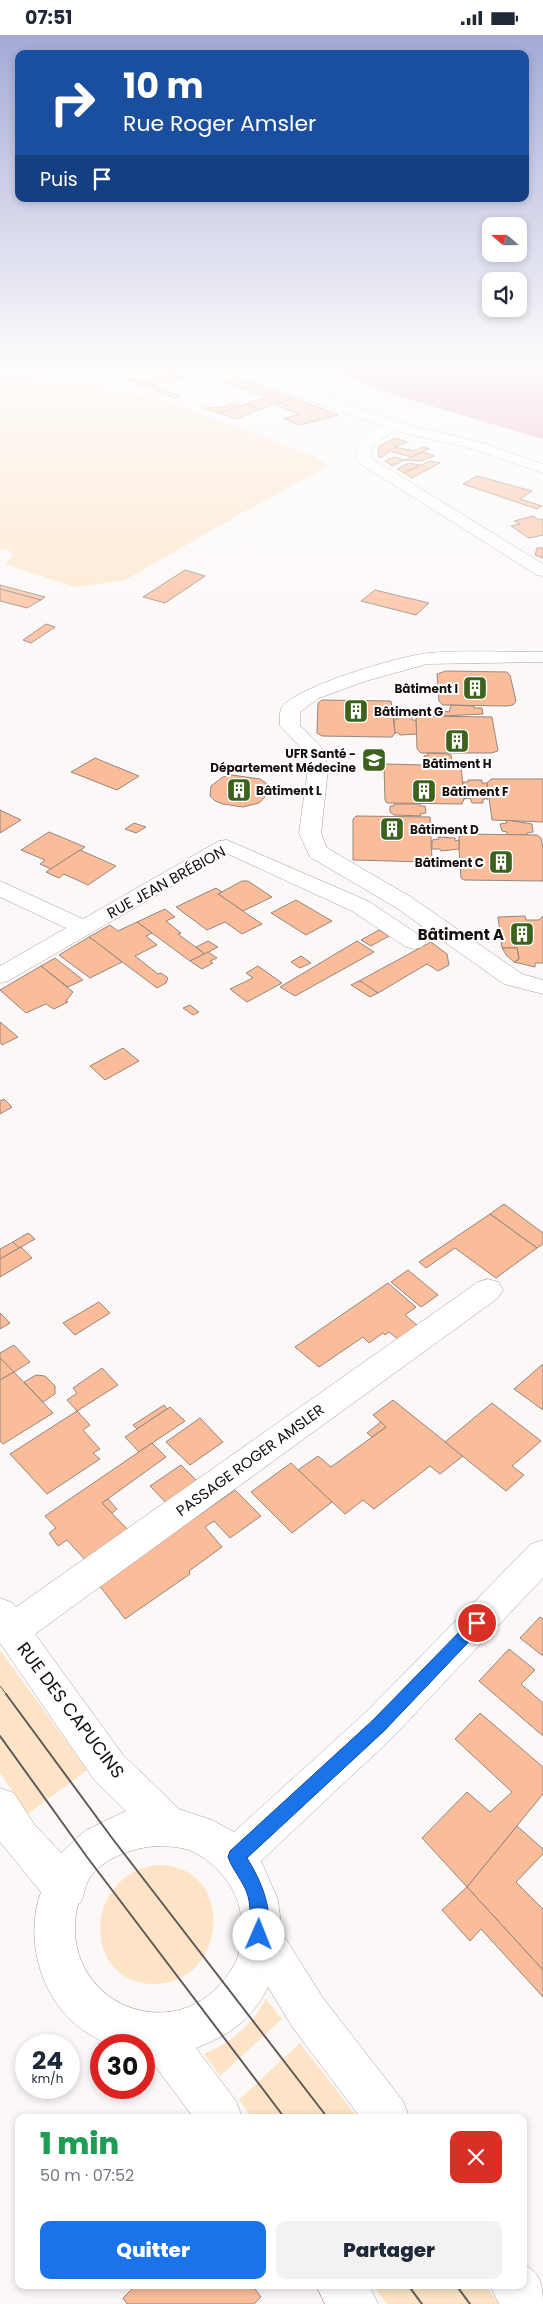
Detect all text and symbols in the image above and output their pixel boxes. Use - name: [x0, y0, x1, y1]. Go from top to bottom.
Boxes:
- text: 07:51: [25, 4, 72, 31]
- text: 10 m: [123, 61, 203, 110]
- icon: right: [40, 70, 105, 135]
- text: Rue Roger Amsler: [123, 108, 316, 139]
- icon: arrive: [88, 165, 116, 193]
- text: Puis: [40, 166, 78, 193]
- north arrow: [482, 217, 528, 263]
- map controls: [482, 217, 527, 317]
- button: sound: [482, 272, 527, 317]
- building icon: Bâtiment I: [462, 675, 488, 701]
- place label: Bâtiment I: [394, 680, 458, 697]
- building icon: Bâtiment G: [343, 698, 369, 724]
- place label: Bâtiment G: [374, 703, 443, 720]
- building icon: Bâtiment H: [444, 728, 470, 754]
- place label: UFR Santé - Département Médecine: [210, 745, 357, 776]
- school or university icon: UFR Santé - Département Médecine: [361, 747, 387, 773]
- place label: Bâtiment H: [423, 755, 492, 772]
- building icon: Bâtiment L: [226, 777, 252, 803]
- building icon: Bâtiment F: [411, 778, 437, 804]
- place label: Bâtiment L: [256, 782, 322, 799]
- place label: Bâtiment F: [442, 783, 509, 800]
- building icon: Bâtiment D: [379, 816, 405, 842]
- place label: Bâtiment D: [410, 821, 479, 838]
- street label: RUE JEAN BRÉBION: [103, 841, 229, 923]
- building icon: Bâtiment C: [488, 849, 514, 875]
- place label: Bâtiment C: [415, 854, 484, 871]
- building icon: Bâtiment A: [509, 921, 535, 947]
- place label: Bâtiment A: [418, 924, 504, 945]
- street label: PASSAGE ROGER AMSLER: [172, 1399, 328, 1521]
- pin: [456, 1602, 498, 1644]
- icon: arrive: [463, 1609, 491, 1637]
- street label: RUE DES CAPUCINS: [11, 1637, 131, 1783]
- position arrow: [232, 1908, 284, 1960]
- speed limit sign: 30: [90, 2034, 155, 2099]
- text: 24: [32, 2043, 63, 2078]
- text: km/h: [32, 2070, 63, 2087]
- text: 1 min: [40, 2122, 119, 2165]
- button: close: [450, 2131, 502, 2183]
- text: 50 m · 07:52: [40, 2164, 134, 2187]
- button: Quitter: [40, 2221, 266, 2279]
- button: Partager: [276, 2221, 502, 2279]

